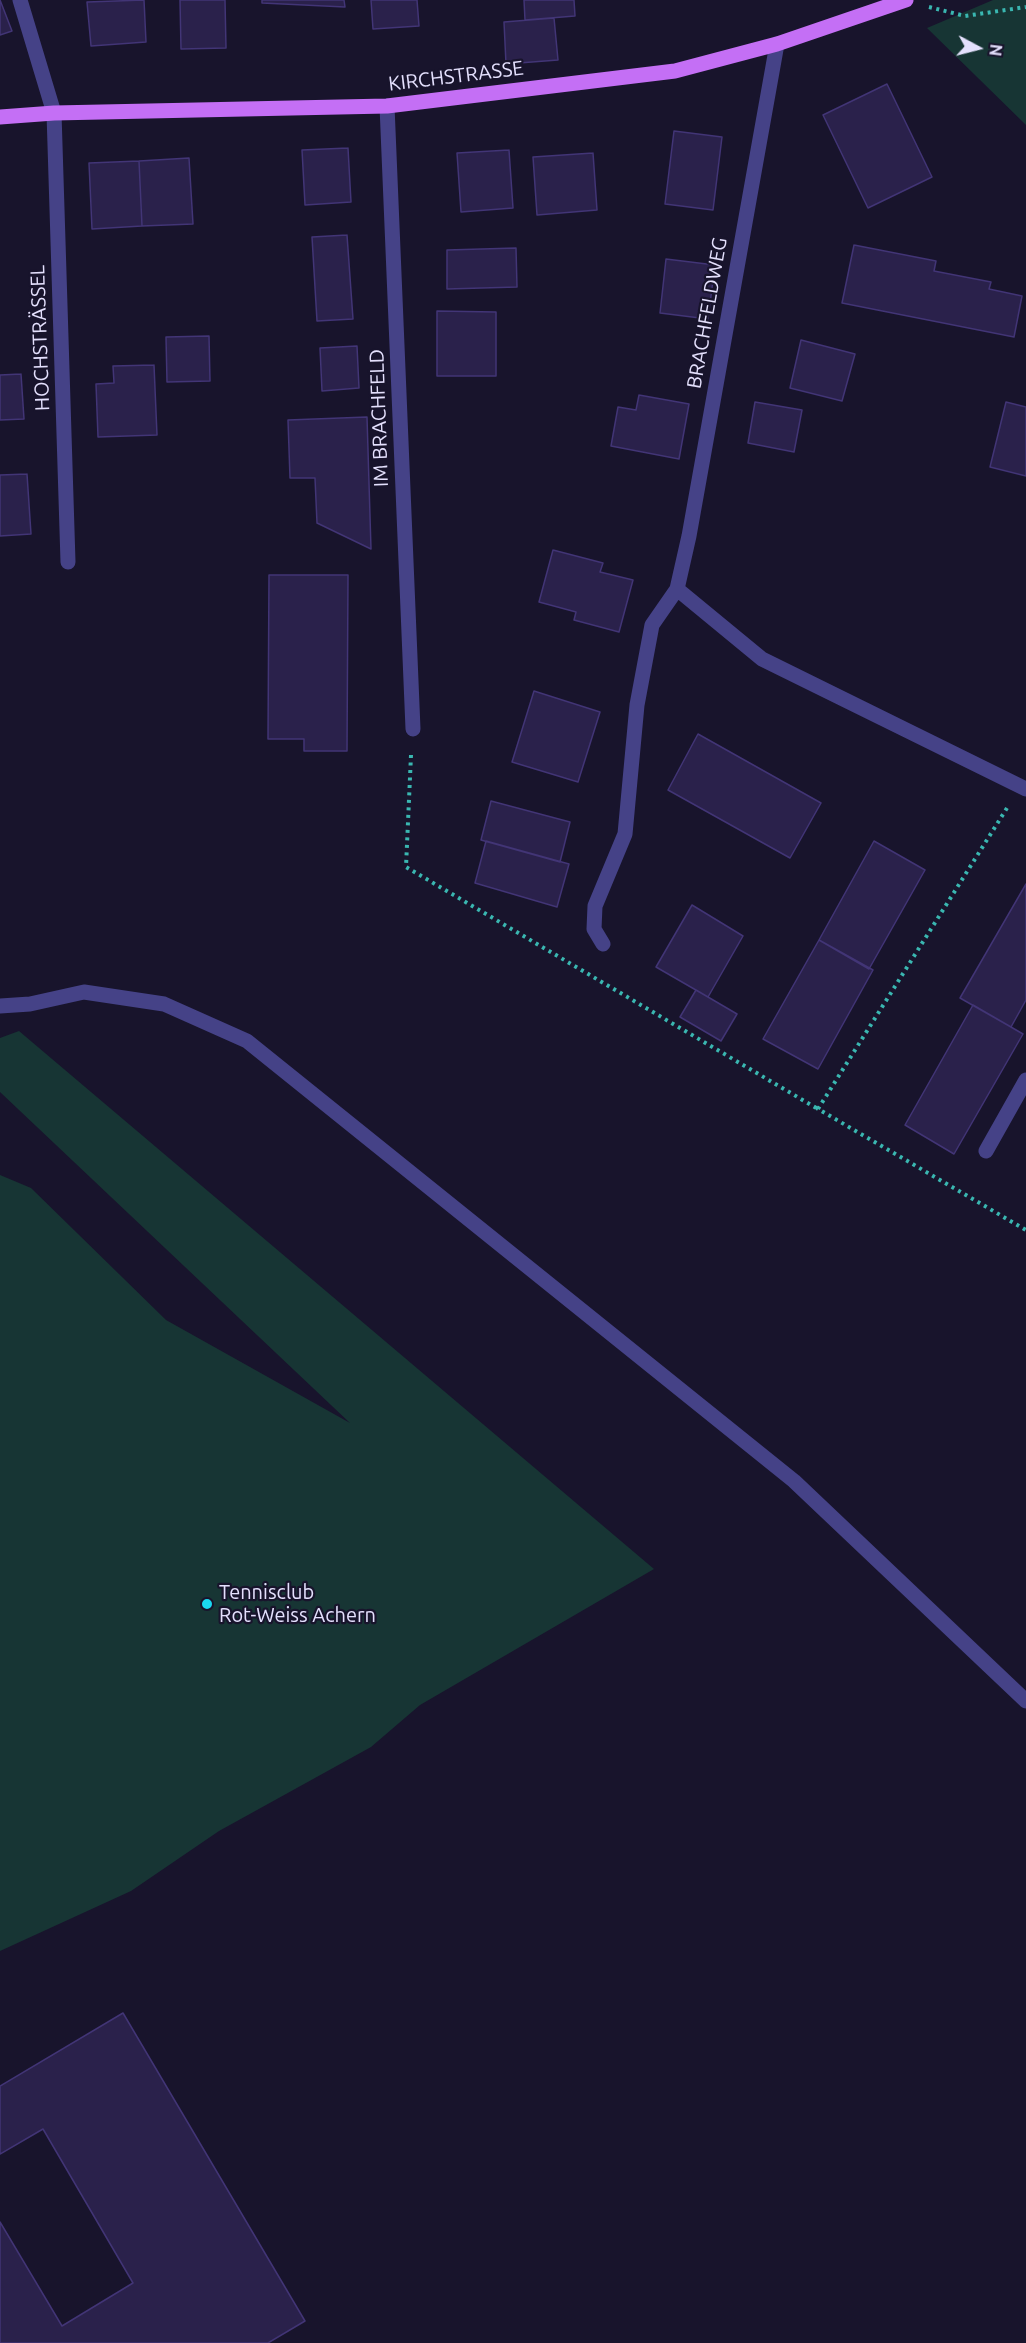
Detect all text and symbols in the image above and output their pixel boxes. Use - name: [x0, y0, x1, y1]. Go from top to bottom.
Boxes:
- north arrow: [948, 18, 1008, 78]
- text: N: [986, 43, 1006, 57]
- street label: KIRCHSTRASSE: [387, 56, 525, 96]
- street label: BRACHFELDWEG: [682, 235, 732, 391]
- street label: HOCHSTRÄSSEL: [25, 265, 55, 411]
- street label: IM BRACHFELD: [365, 349, 393, 487]
- place label: Tennisclub Rot-Weiss Achern: [219, 1580, 376, 1627]
- marker: Tennisclub Rot-Weiss Achern: [200, 1597, 214, 1611]

